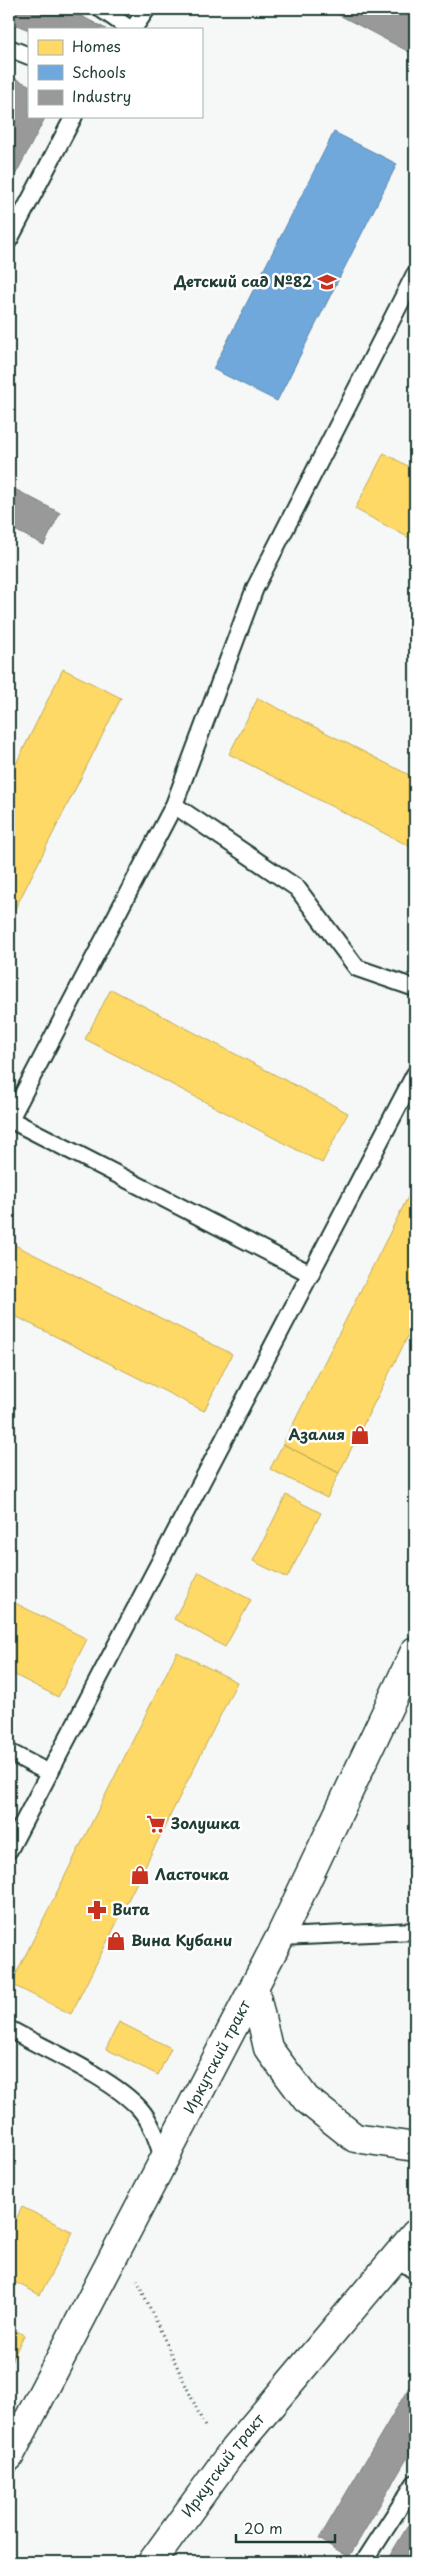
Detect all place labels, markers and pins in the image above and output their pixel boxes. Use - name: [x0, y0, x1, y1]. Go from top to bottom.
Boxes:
- place label: Детский сад №82: [173, 269, 312, 292]
- school or university icon: Детский сад №82: [316, 271, 338, 293]
- place label: Азалия: [288, 1422, 345, 1445]
- shop icon: Азалия: [349, 1424, 371, 1446]
- place label: Золушка: [170, 1811, 241, 1834]
- supermarket icon: Золушка: [145, 1813, 167, 1835]
- place label: Ласточка: [155, 1862, 230, 1885]
- shop icon: Ласточка: [129, 1864, 151, 1886]
- place label: Вита: [112, 1897, 150, 1920]
- pharmacy icon: Вита: [86, 1899, 108, 1921]
- place label: Вина Кубани: [131, 1928, 232, 1951]
- shop icon: Вина Кубани: [105, 1930, 127, 1952]

